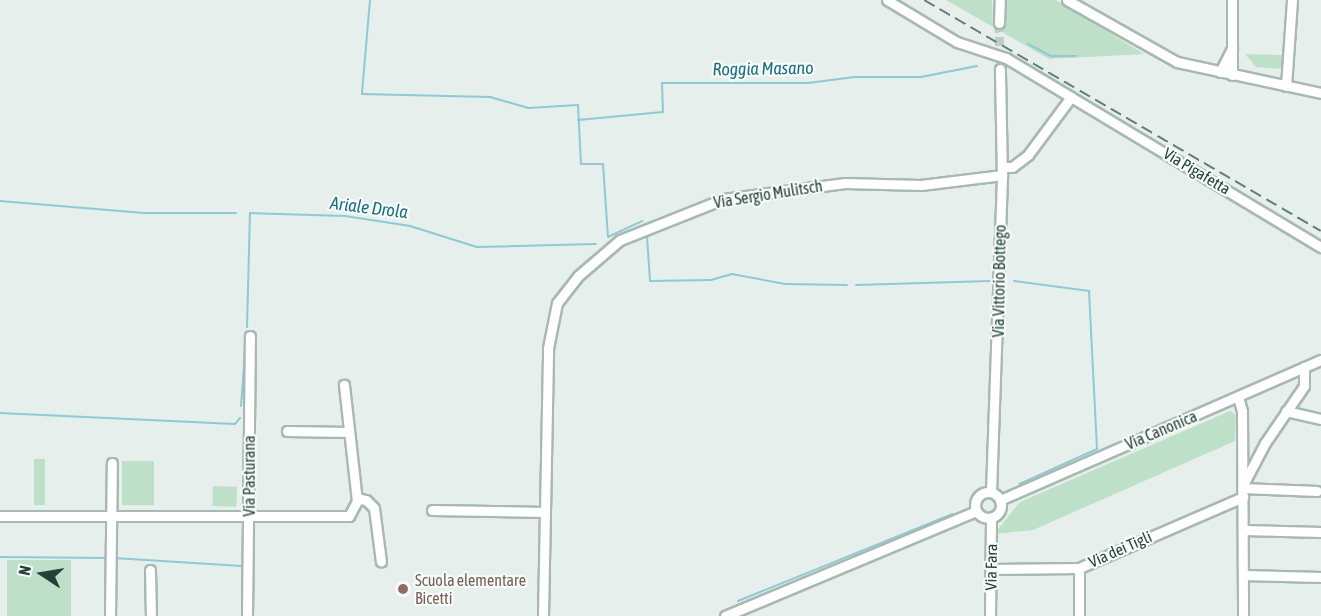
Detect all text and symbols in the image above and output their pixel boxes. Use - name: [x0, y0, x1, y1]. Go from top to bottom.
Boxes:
- water label: Roggia Masano: [712, 57, 814, 81]
- street label: Via Pigafetta: [1160, 144, 1234, 198]
- street label: Via Sergio Mulitsch: [712, 176, 824, 212]
- water label: Ariale Drola: [329, 193, 409, 223]
- street label: Via Vittorio Bottego: [988, 224, 1010, 338]
- street label: Via Canonica: [1122, 406, 1200, 454]
- street label: Via Pasturana: [239, 435, 259, 517]
- street label: Via dei Tigli: [1085, 527, 1155, 571]
- north arrow: [12, 544, 72, 604]
- street label: Via Fara: [981, 544, 1001, 590]
- text: N: [15, 564, 34, 577]
- place label: Scuola elementare Bicetti: [415, 570, 526, 608]
- marker: Scuola elementare Bicetti: [396, 582, 410, 596]

